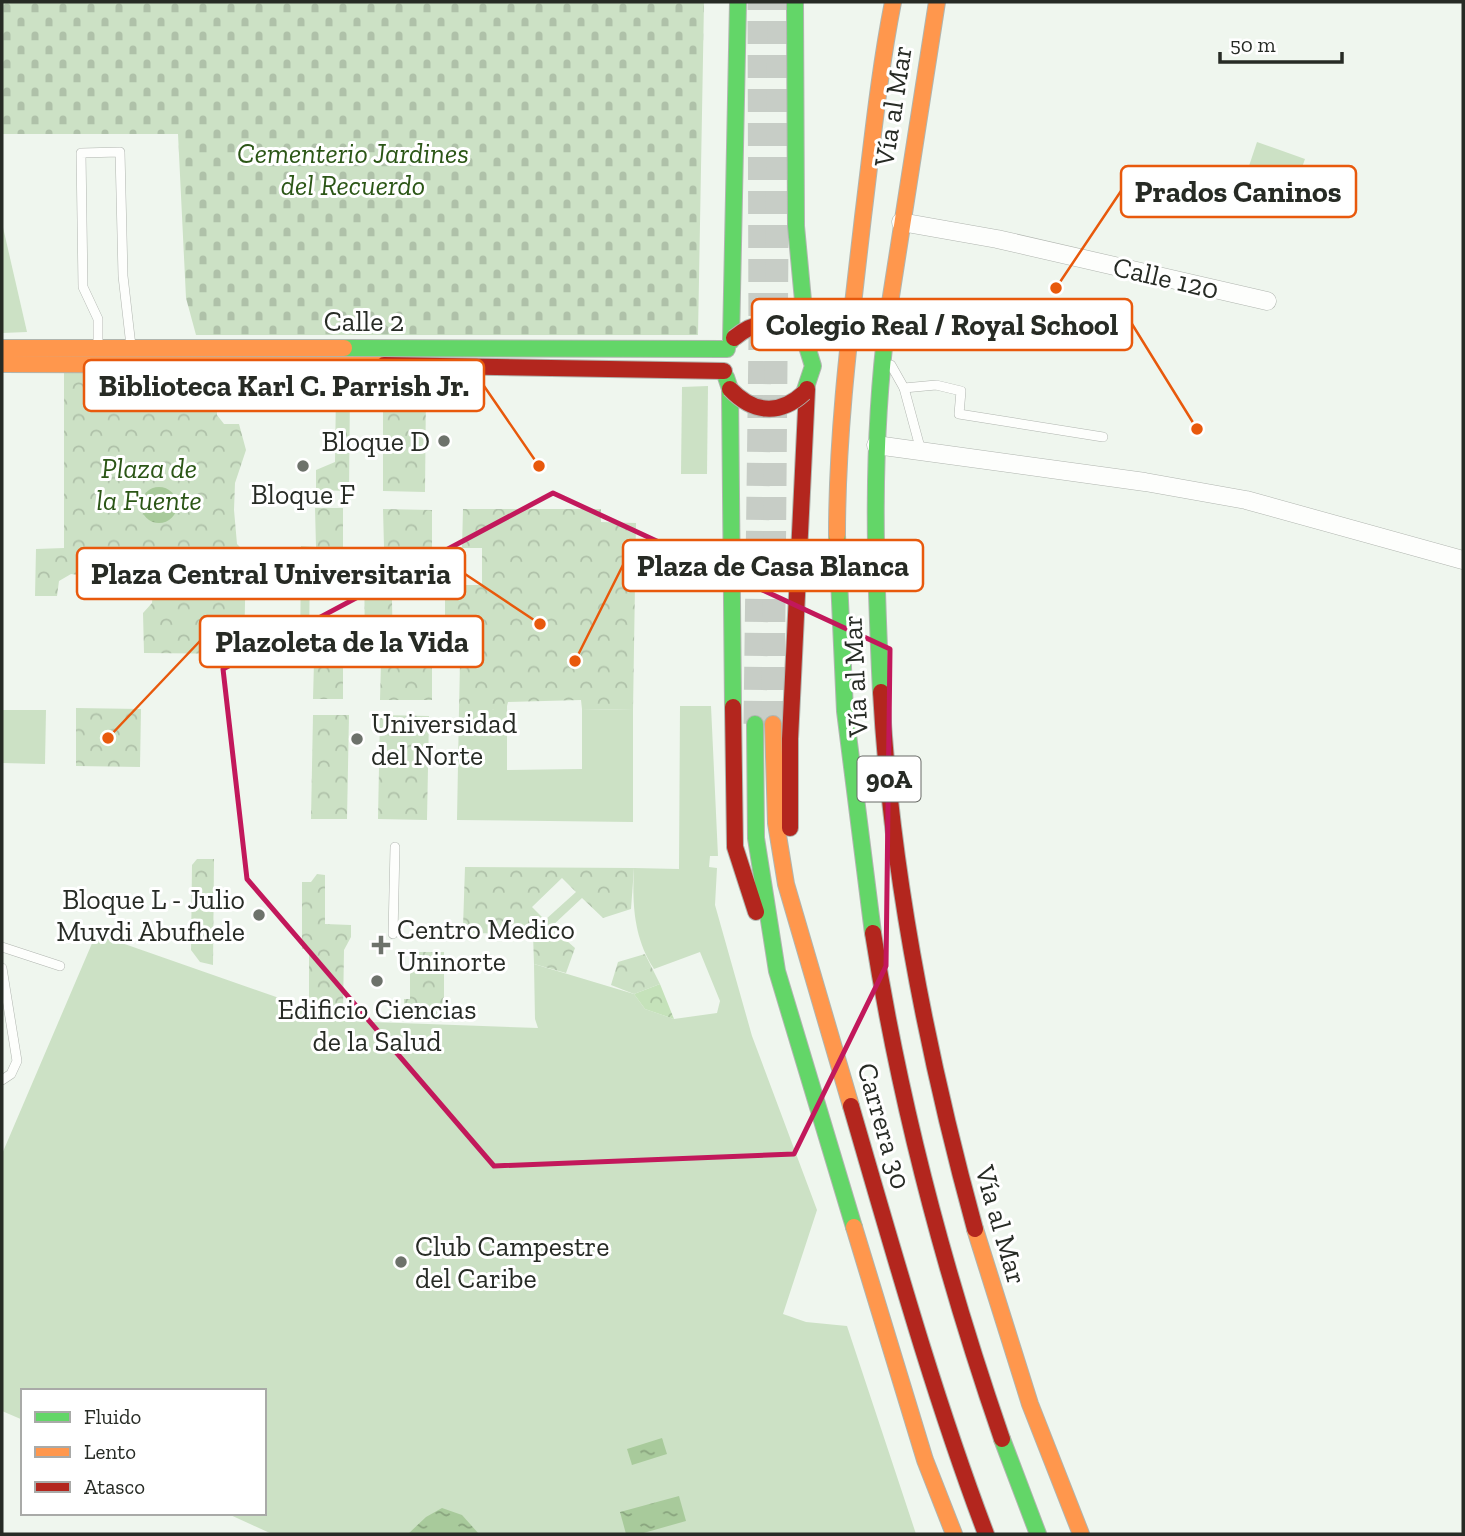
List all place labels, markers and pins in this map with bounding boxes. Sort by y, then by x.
callout: Prados Caninos [1121,166,1356,217]
callout: Colegio Real / Royal School [752,299,1132,350]
callout: Biblioteca Karl C. Parrish Jr. [84,360,484,411]
place label: Bloque D [322,425,430,458]
marker: Bloque D [436,433,452,449]
marker: Bloque F [295,458,311,474]
place label: Bloque F [251,478,355,511]
callout: Plaza de Casa Blanca [623,540,923,591]
callout: Plaza Central Universitaria [77,548,465,599]
callout: Plazoleta de la Vida [200,616,483,667]
place label: Universidad del Norte [371,707,517,772]
marker: Universidad del Norte [349,731,365,747]
place label: Bloque L - Julio Muvdi Abufhele [56,883,245,948]
marker: Bloque L - Julio Muvdi Abufhele [251,907,267,923]
place label: Centro Medico Uninorte [397,913,575,978]
marker: Centro Medico Uninorte [371,935,391,955]
marker: Edificio Ciencias de la Salud [369,973,385,989]
place label: Edificio Ciencias de la Salud [278,993,476,1058]
place label: Club Campestre del Caribe [415,1230,609,1295]
marker: Club Campestre del Caribe [393,1254,409,1270]

